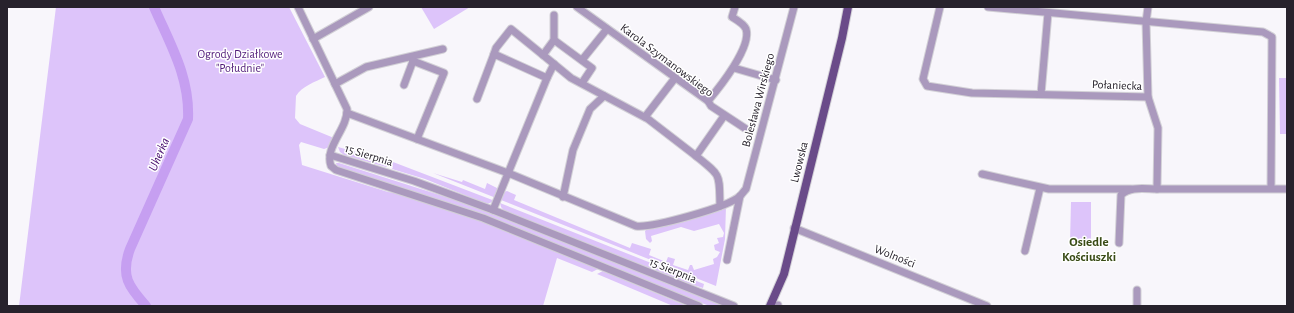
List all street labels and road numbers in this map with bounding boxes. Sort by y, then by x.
street label: Karola Szymanowskiego [618,21,716,100]
street label: Bolesława Wirskiego [740,52,776,148]
street label: Połaniecka [1092,78,1143,92]
street label: Lwowska [788,140,810,184]
street label: 15 Sierpnia [343,142,395,168]
street label: Wolności [873,242,917,270]
street label: 15 Sierpnia [648,255,699,285]

